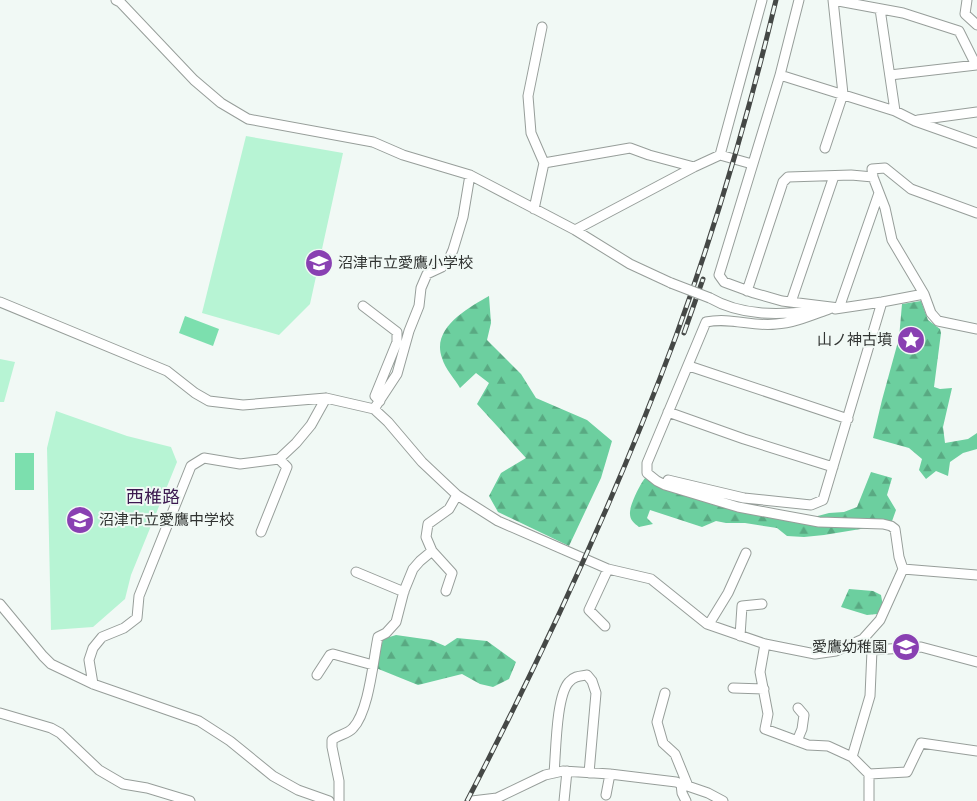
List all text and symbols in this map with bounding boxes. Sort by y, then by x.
school or university icon: 沼津市立愛鷹小学校 [304,248,334,278]
place label: 沼津市立愛鷹小学校 [338,253,473,271]
place icon: 山ノ神古墳 [896,325,926,355]
place label: 山ノ神古墳 [817,330,892,348]
district label: 西椎路 [126,485,180,507]
school or university icon: 沼津市立愛鷹中学校 [65,505,95,535]
place label: 沼津市立愛鷹中学校 [99,510,234,528]
school or university icon: 愛鷹幼稚園 [891,632,921,662]
place label: 愛鷹幼稚園 [812,637,887,655]

